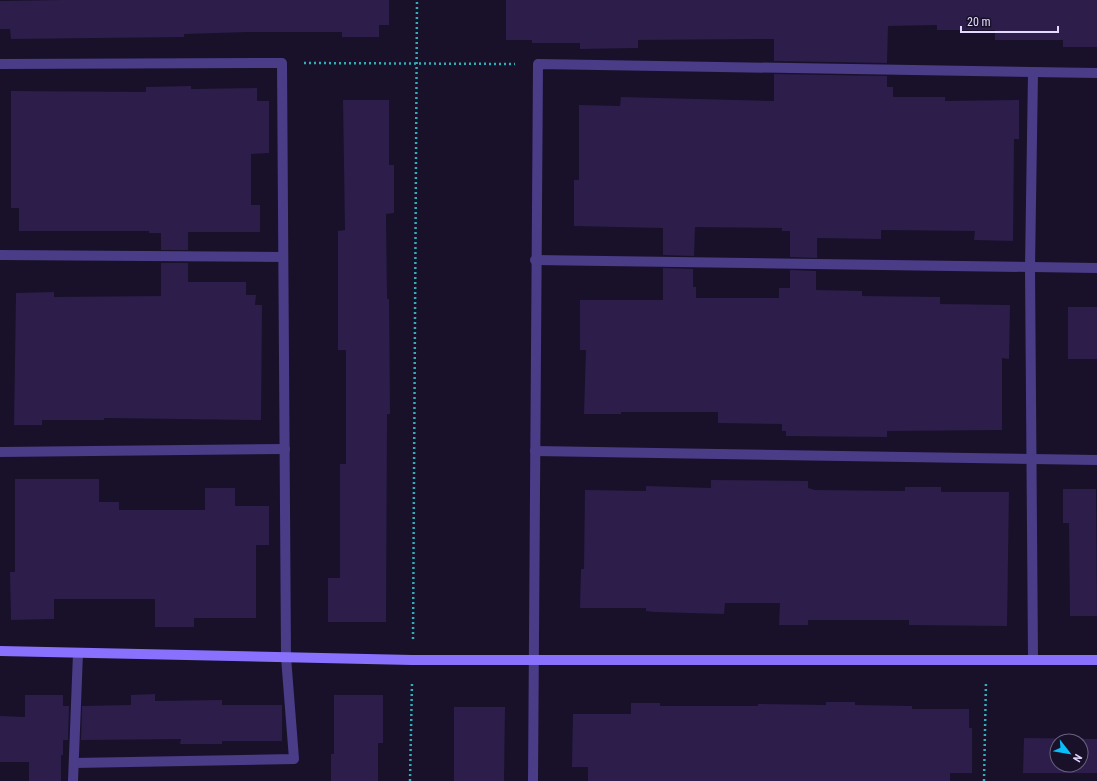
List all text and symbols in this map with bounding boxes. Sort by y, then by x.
scale bar [961,8,1058,34]
text: 20 m [967,15,991,29]
north arrow [1049,733,1089,773]
text: N [1070,752,1084,764]

